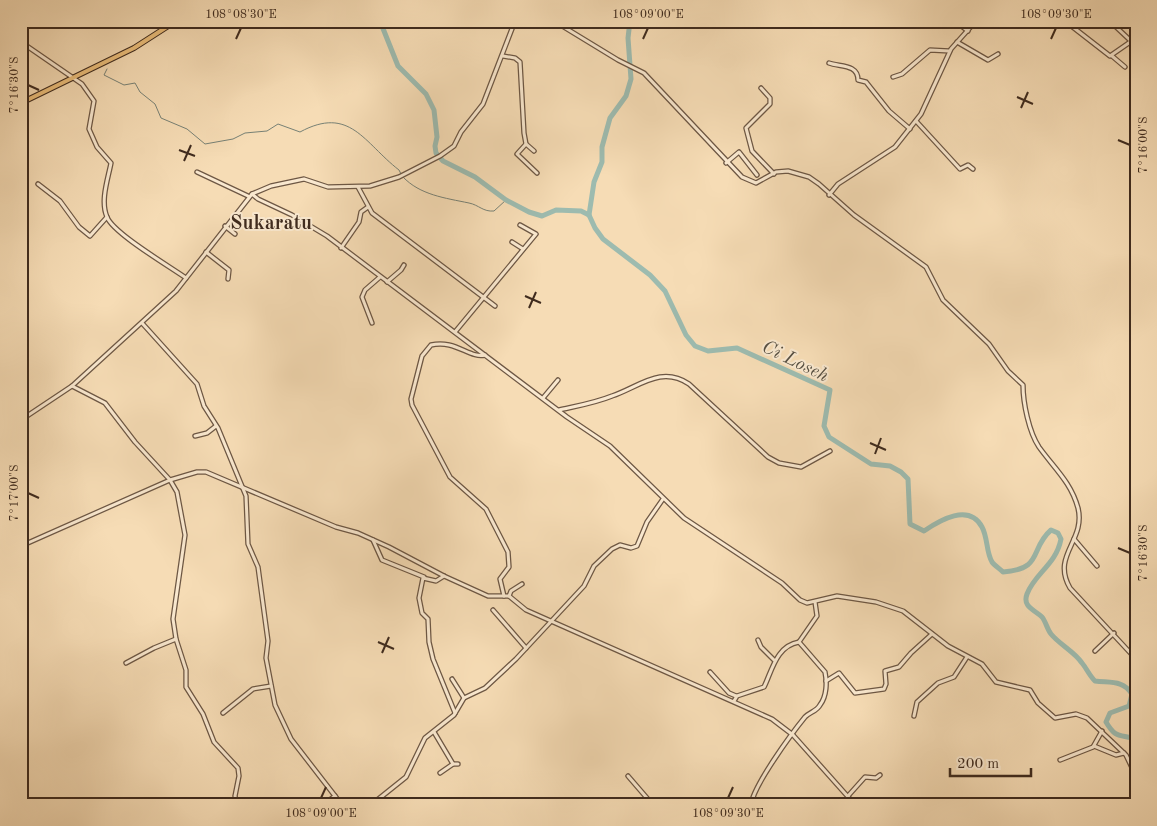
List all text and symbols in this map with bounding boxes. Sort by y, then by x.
text: 108°08'30"E [205,9,277,21]
text: 108°09'00"E [612,9,684,21]
text: 108°09'30"E [1020,9,1092,21]
text: 7°16'30"S [9,57,21,113]
text: 7°16'00"S [1138,117,1150,173]
district label: Sukaratu [230,214,312,234]
water label: Ci Loseh [759,338,831,387]
text: 7°17'00"S [9,465,21,521]
text: 7°16'30"S [1138,525,1150,581]
scale bar [950,746,1031,778]
text: 200 m [957,757,999,772]
text: 108°09'00"E [285,808,357,820]
text: 108°09'30"E [692,808,764,820]

